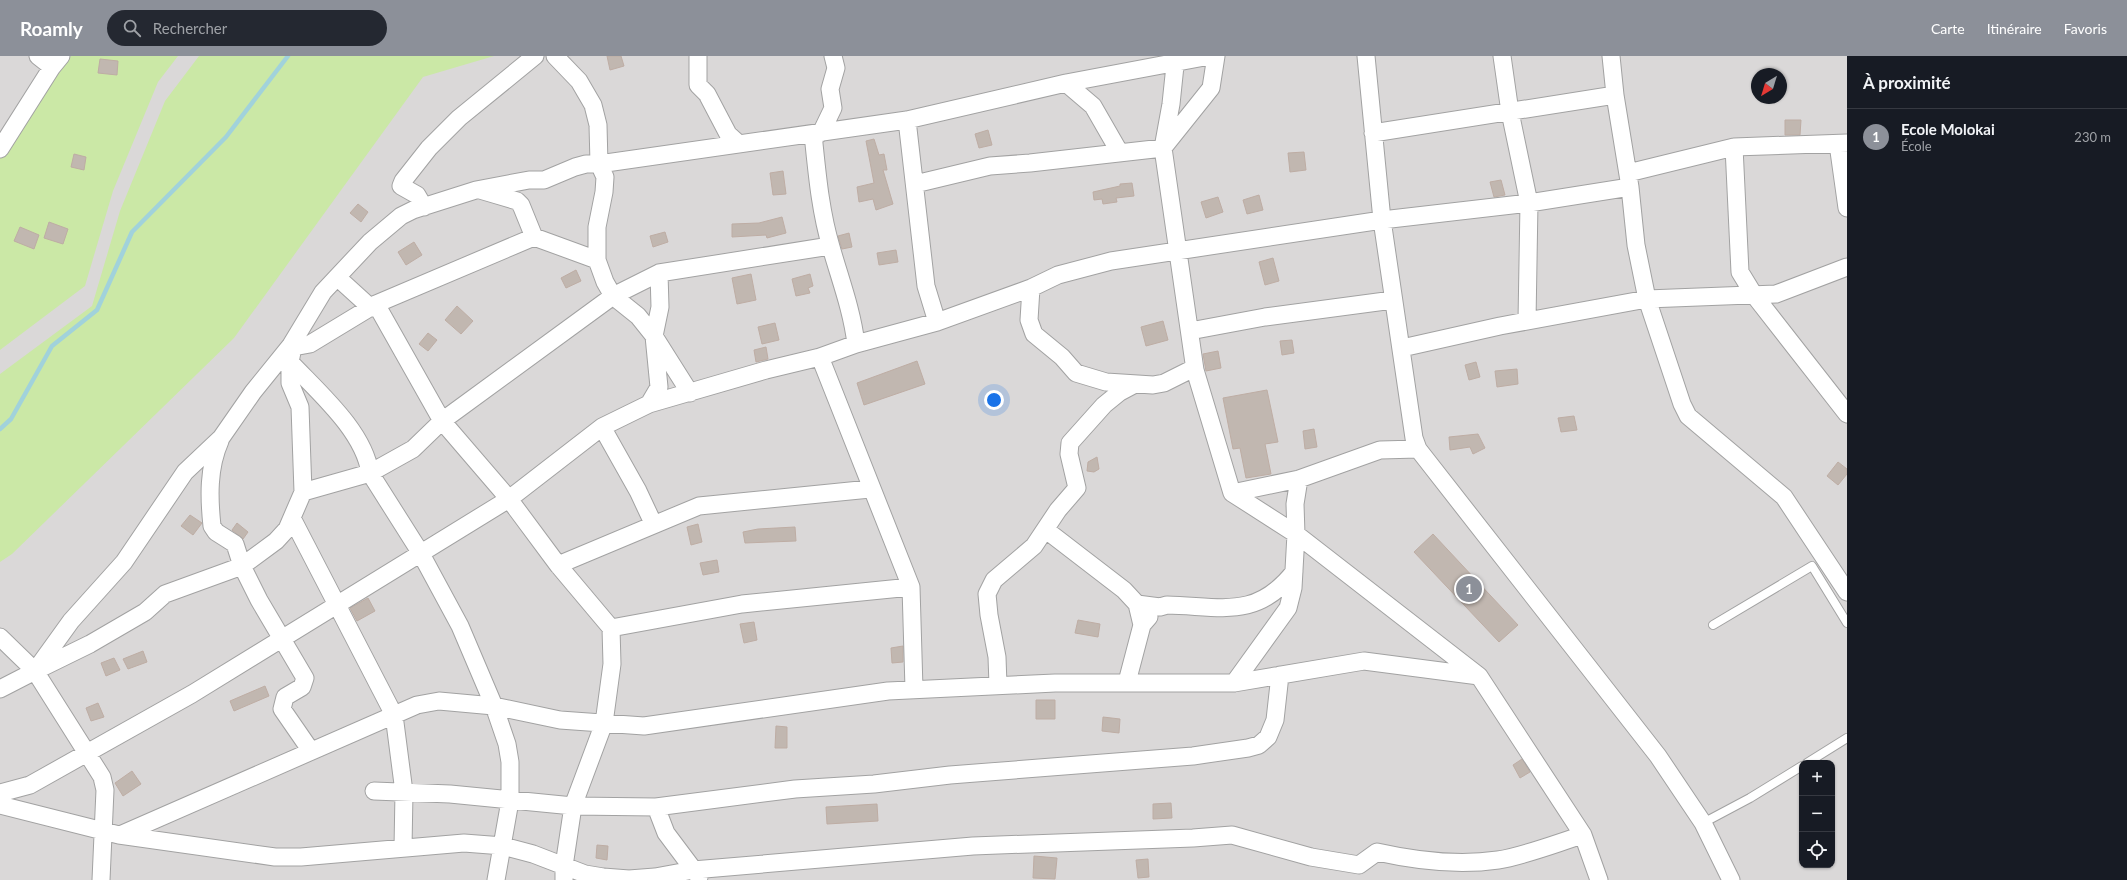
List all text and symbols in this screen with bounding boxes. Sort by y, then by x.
search box [107,10,387,46]
text: Roamly [20,17,83,40]
icon: search [121,17,143,39]
text: Rechercher [153,19,227,37]
text: Carte [1931,20,1965,37]
text: Itinéraire [1987,20,2042,37]
text: Favoris [2064,20,2107,37]
north arrow [1751,68,1787,104]
text: À proximité [1863,72,1951,93]
text: Ecole Molokai [1901,120,1995,138]
text: 1 [1872,129,1880,145]
text: 230 m [2074,129,2111,145]
text: École [1901,138,1932,154]
your location [984,390,1004,410]
pin: 1 [1456,574,1482,604]
map controls [1799,760,1835,868]
button: + [1799,760,1835,796]
button: − [1799,796,1835,832]
button: locate [1799,832,1835,868]

